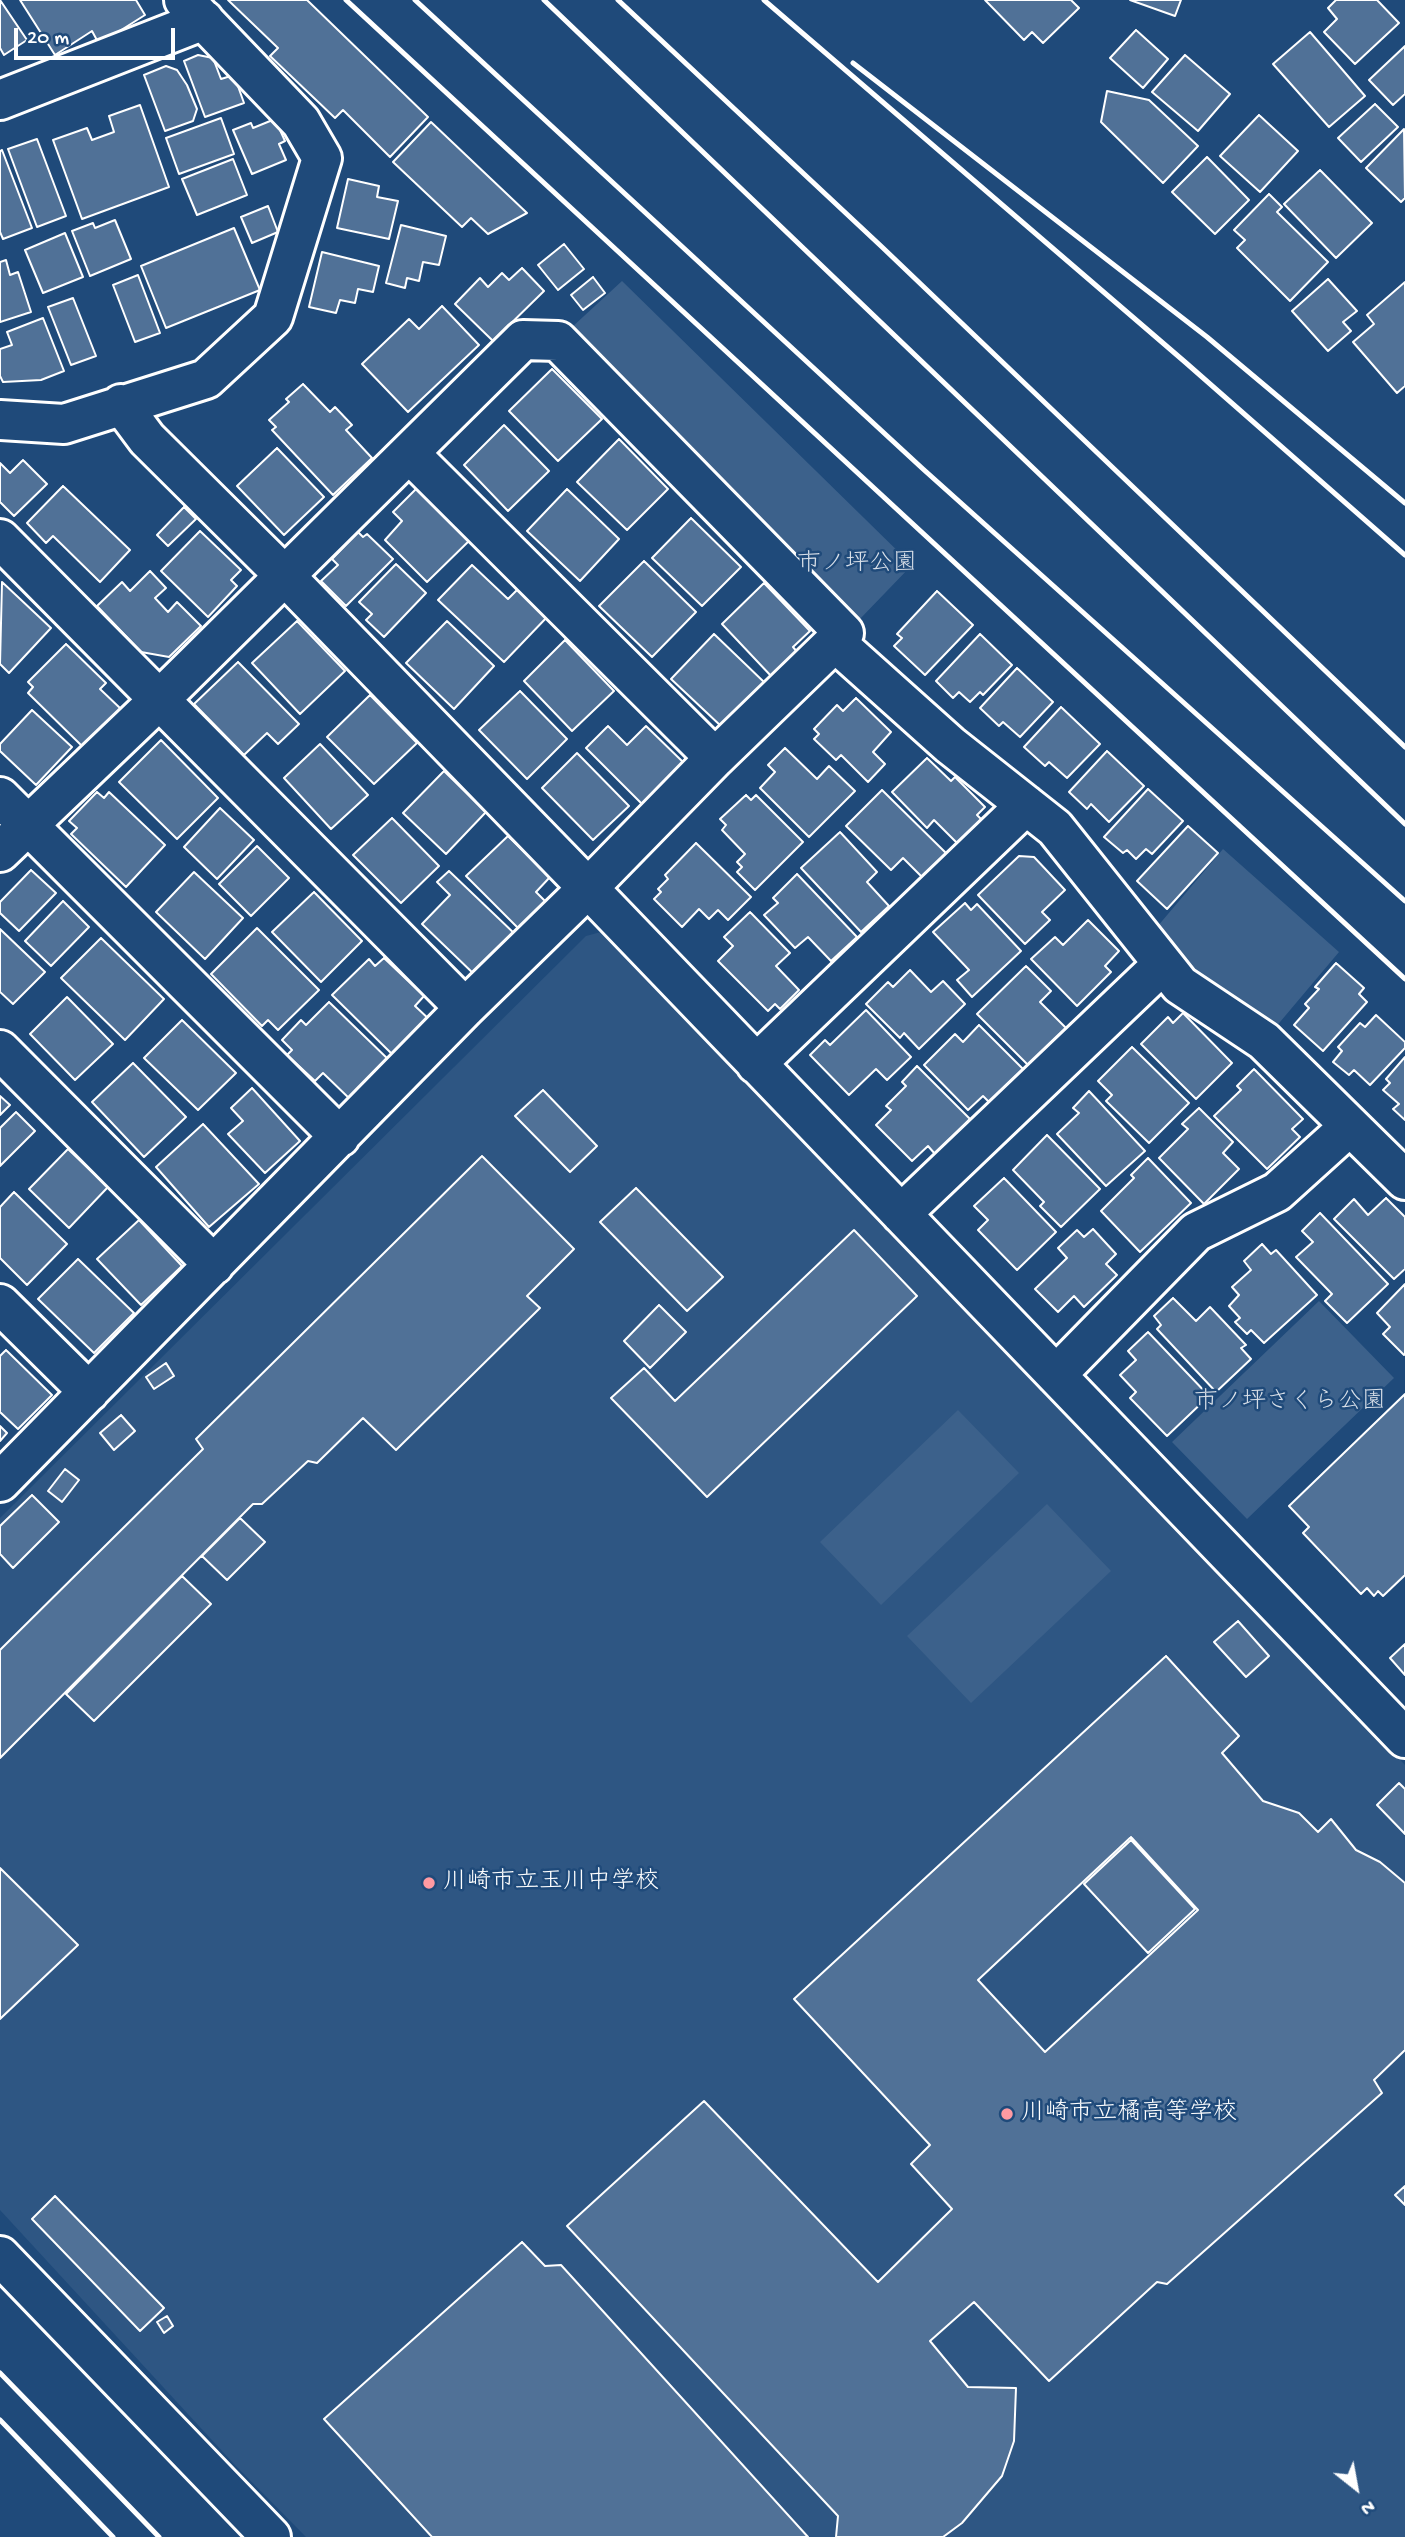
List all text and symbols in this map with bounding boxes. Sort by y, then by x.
scale bar [18,14,178,58]
text: 20 m [27,27,69,52]
park label: 市ノ坪公園 [797,551,917,579]
park label: 市ノ坪さくら公園 [1194,1389,1386,1417]
place label: 川崎市立玉川中学校 [443,1869,659,1897]
marker: 川崎市立玉川中学校 [421,1875,437,1891]
place label: 川崎市立橘高等学校 [1021,2100,1237,2128]
marker: 川崎市立橘高等学校 [999,2106,1015,2122]
north arrow [1321,2453,1391,2523]
text: N [1356,2493,1378,2519]

